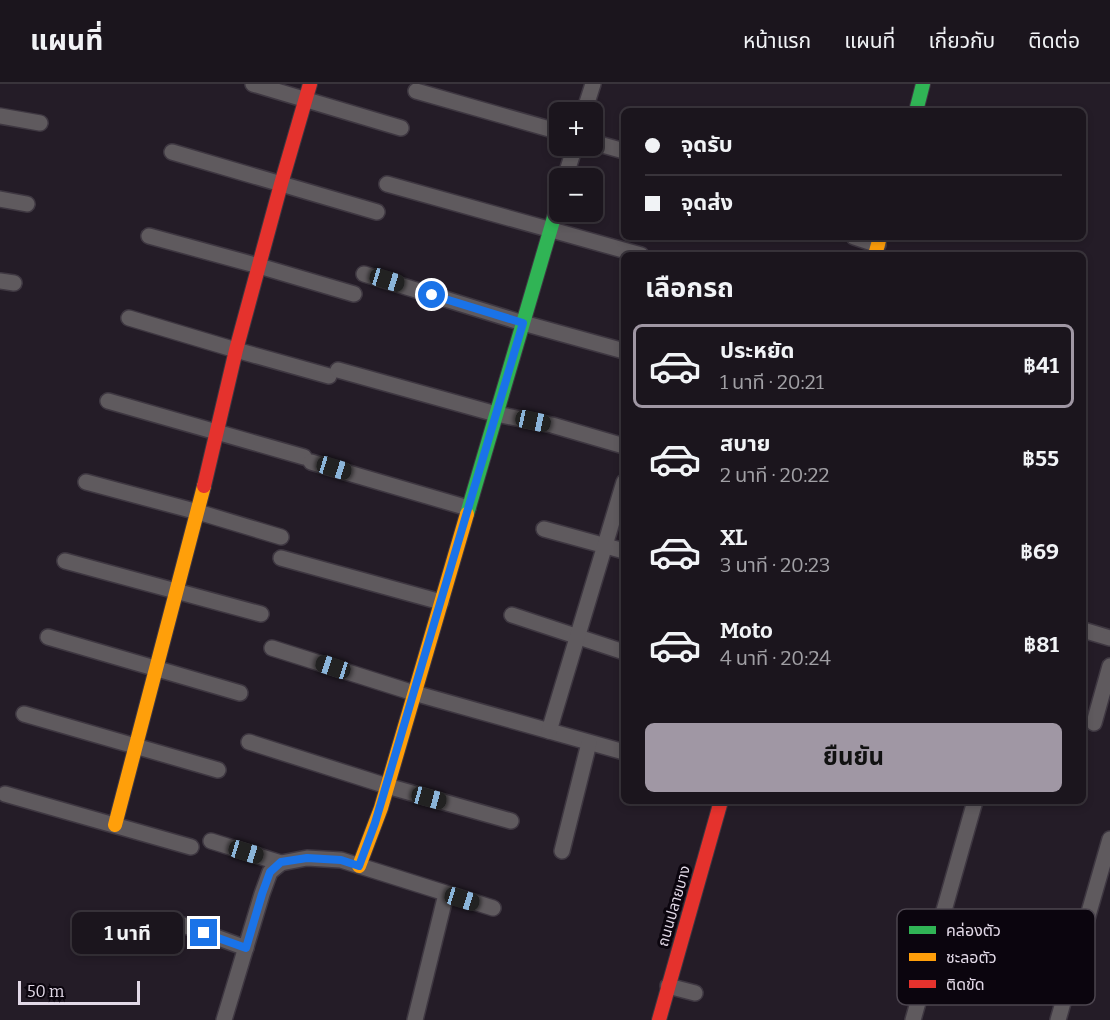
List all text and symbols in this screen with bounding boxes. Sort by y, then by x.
text: แผนที่ [30,24,103,57]
text: หน้าแรก [743,28,811,54]
text: แผนที่ [844,28,895,54]
text: เกี่ยวกับ [928,28,995,54]
text: ติดต่อ [1028,28,1080,54]
map controls [549,102,603,222]
button: + [549,102,603,156]
text: จุดรับ [681,131,733,158]
button: − [549,168,603,222]
text: จุดส่ง [681,189,733,216]
car [367,266,407,294]
text: เลือกรถ [645,272,734,304]
route start [418,281,445,308]
text: ประหยัด [720,337,795,364]
icon: car [648,339,702,393]
text: ฿41 [1023,352,1059,379]
text: 1 นาที · 20:21 [720,370,824,394]
car [514,408,552,434]
text: สบาย [720,430,770,457]
icon: car [648,432,702,486]
text: ฿55 [1022,445,1059,472]
car [314,454,354,482]
text: 2 นาที · 20:22 [720,463,829,487]
text: XL [720,524,747,551]
icon: car [648,525,702,579]
text: ฿69 [1020,538,1059,565]
text: 3 นาที · 20:23 [720,553,830,577]
text: Moto [720,617,773,644]
icon: car [648,618,702,672]
text: ฿81 [1023,631,1059,658]
text: 4 นาที · 20:24 [720,646,831,670]
car [313,653,353,681]
button: ยืนยัน [645,723,1062,792]
car [409,785,449,811]
car [226,838,266,866]
street label: ถนนปลายบาง [654,863,694,949]
car [442,885,482,913]
legend [897,909,1095,1005]
callout: 1 นาที [72,912,183,954]
route end [190,919,217,946]
text: 1 นาที [104,921,151,945]
text: คล่องตัว [946,921,1001,940]
text: ชะลอตัว [946,948,997,967]
text: ติดขัด [946,975,985,994]
scale bar [18,978,140,1006]
text: 50 m [27,982,64,1001]

